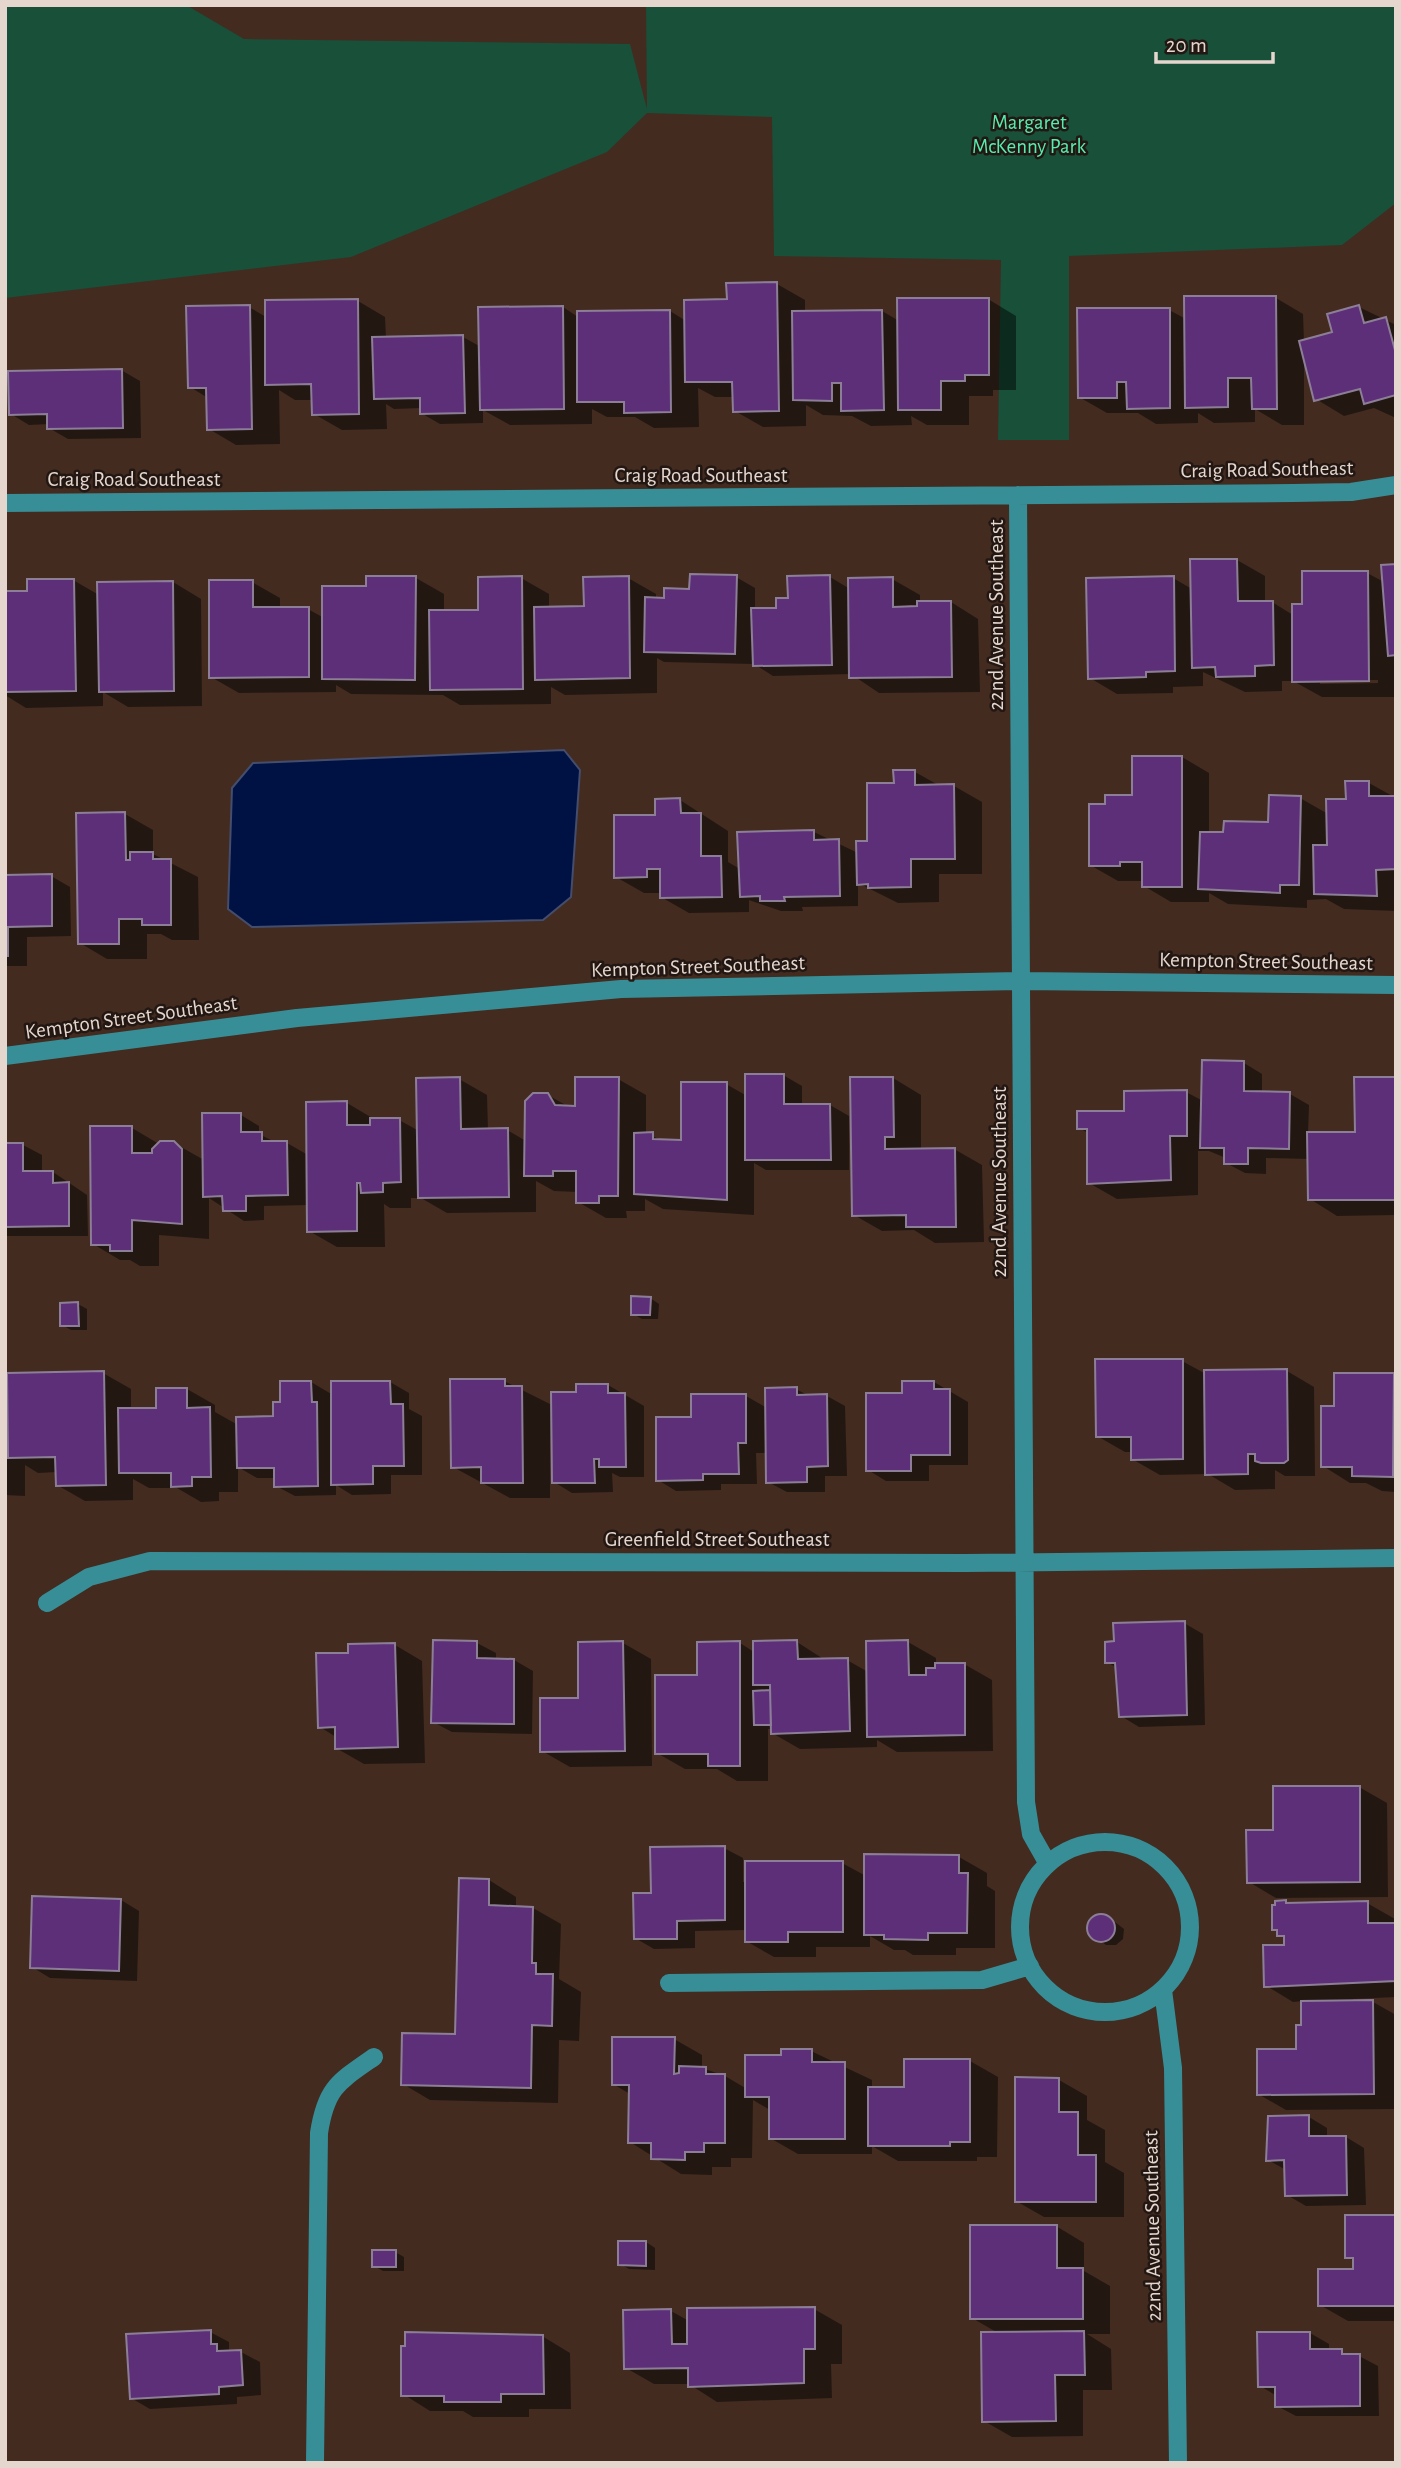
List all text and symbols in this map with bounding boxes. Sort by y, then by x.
scale bar [1156,21,1273,65]
text: 20 m [1166,35,1207,56]
park label: Margaret McKenny Park [972,112,1086,157]
street label: Craig Road Southeast [1180,457,1354,482]
street label: Craig Road Southeast [615,465,788,486]
street label: Craig Road Southeast [48,469,221,490]
street label: 22nd Avenue Southeast [986,519,1007,710]
street label: Kempton Street Southeast [1159,949,1373,974]
street label: Kempton Street Southeast [591,952,806,981]
street label: Kempton Street Southeast [24,992,239,1043]
street label: 22nd Avenue Southeast [989,1086,1010,1277]
street label: Greenfield Street Southeast [605,1529,830,1550]
street label: 22nd Avenue Southeast [1140,2130,1165,2322]

